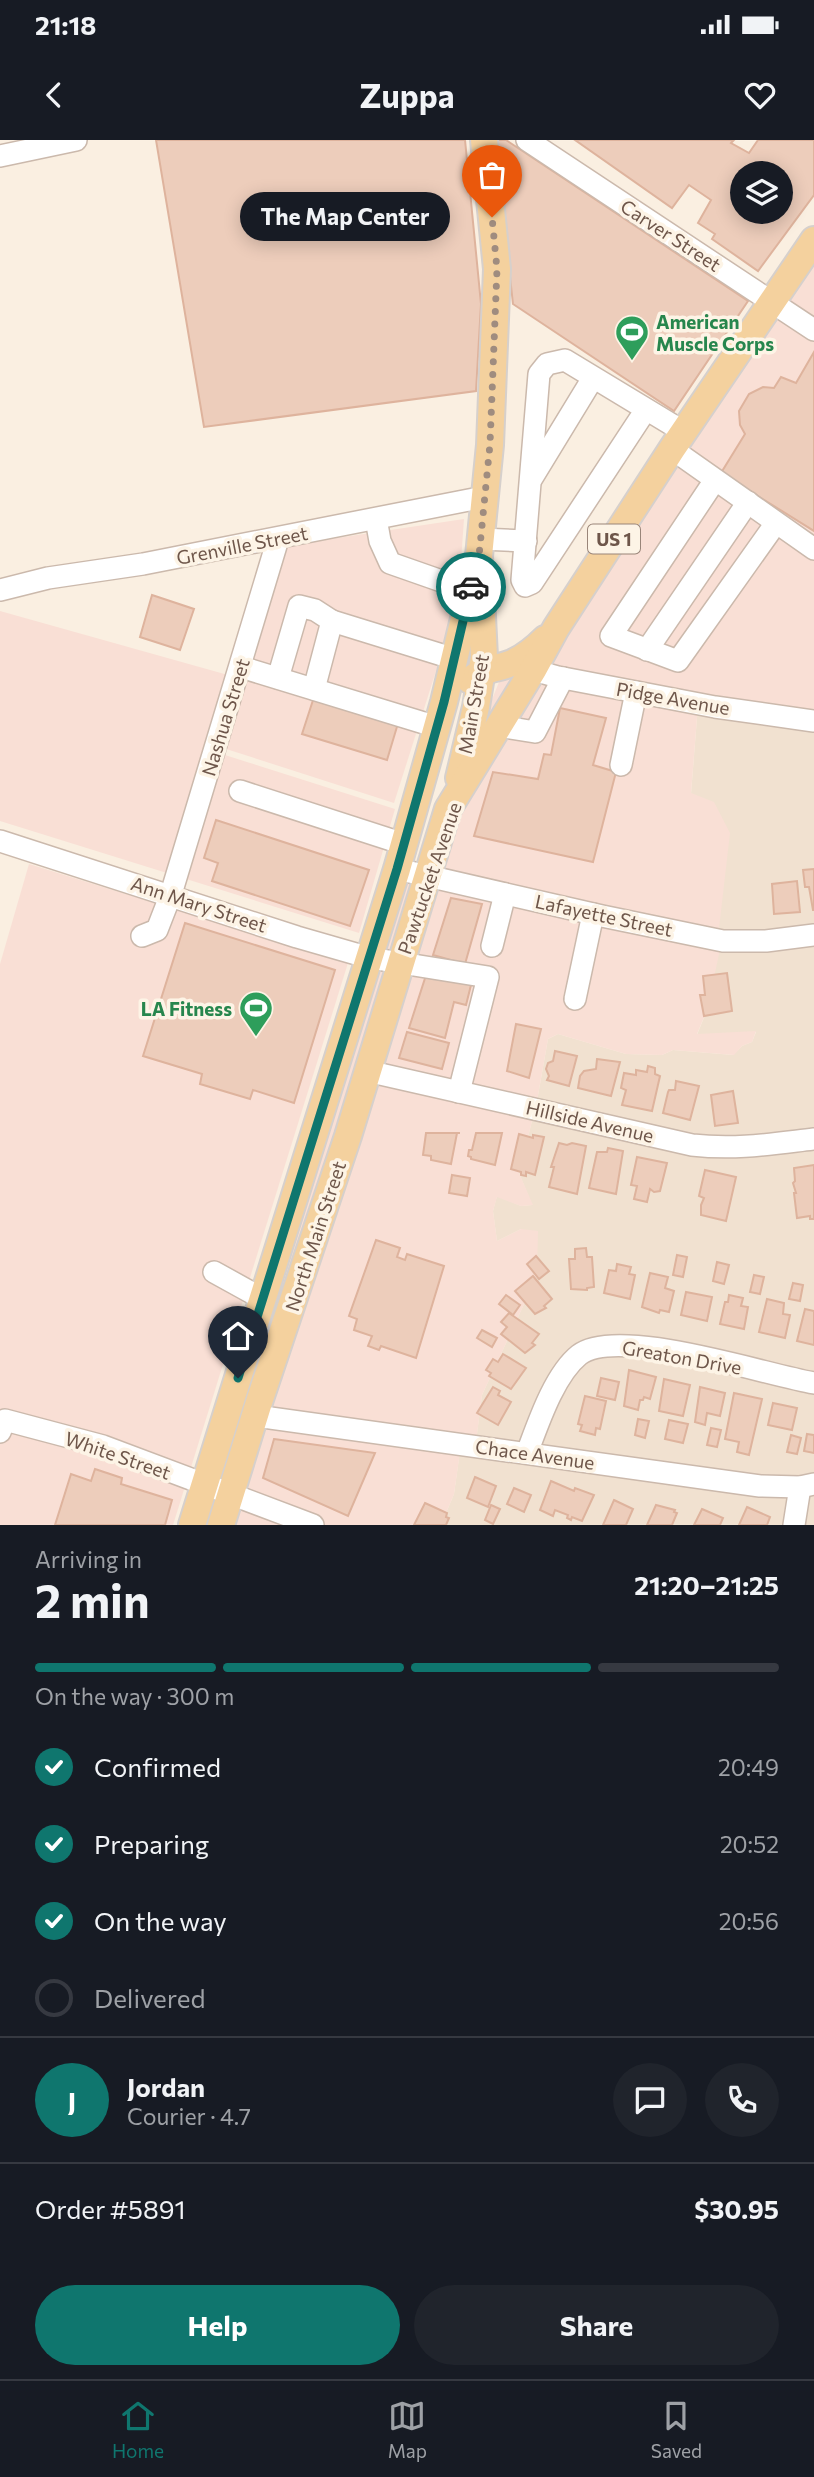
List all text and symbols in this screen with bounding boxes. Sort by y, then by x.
text: 21:18 [35,9,96,40]
text: Zuppa [360,75,455,115]
icon: back [35,76,73,114]
icon: heart [741,76,779,114]
pin [462,145,522,217]
icon: bag [473,156,511,194]
map controls [730,161,793,224]
button: layers [730,161,793,224]
callout: The Map Center [240,192,450,242]
street label: Carver Street [617,194,726,276]
text: The Map Center [260,202,430,230]
place label: American Muscle Corps [656,310,774,355]
sports icon: American Muscle Corps [613,313,651,362]
street label: Grenville Street [174,521,310,569]
road number: US 1 [588,524,640,554]
courier [436,552,506,622]
icon: car [452,568,490,606]
street label: Main Street [453,652,493,756]
street label: Nashua Street [196,655,254,779]
street label: Pidge Avenue [614,677,732,719]
street label: Pawtucket Avenue [392,799,466,957]
street label: Ann Mary Street [128,871,270,937]
street label: Lafayette Street [533,889,675,941]
sports icon: LA Fitness [237,989,275,1038]
place label: LA Fitness [141,997,232,1020]
street label: Hillside Avenue [524,1095,656,1147]
street label: North Main Street [280,1158,350,1314]
pin [208,1306,268,1378]
icon: home [219,1317,257,1355]
street label: Greaton Drive [621,1335,743,1379]
street label: White Street [62,1426,174,1484]
street label: Chace Avenue [474,1434,596,1474]
text: Arriving in [35,1545,142,1573]
text: 21:20–21:25 [634,1569,779,1600]
text: 2 min [35,1571,150,1627]
text: On the way · 300 m [35,1682,234,1710]
icon: check [35,1748,73,1786]
text: Confirmed [94,1751,221,1782]
text: 20:49 [718,1753,779,1781]
icon: check [35,1825,73,1863]
text: Preparing [94,1828,209,1859]
text: 20:52 [720,1830,779,1858]
icon: check [35,1902,73,1940]
text: On the way [94,1905,227,1936]
text: 20:56 [719,1907,779,1935]
text: Delivered [94,1982,205,2013]
button: chat [613,2063,687,2137]
button: phone [705,2063,779,2137]
text: Jordan [127,2071,205,2102]
text: J [68,2085,76,2116]
text: Courier · 4.7 [127,2102,251,2130]
text: Order #5891 [35,2193,186,2224]
text: $30.95 [694,2193,779,2224]
button: Help [35,2285,400,2365]
button: Share [414,2285,779,2365]
tab: Home [112,2397,164,2462]
tab: Map [388,2397,427,2462]
tab: Saved [651,2397,702,2462]

